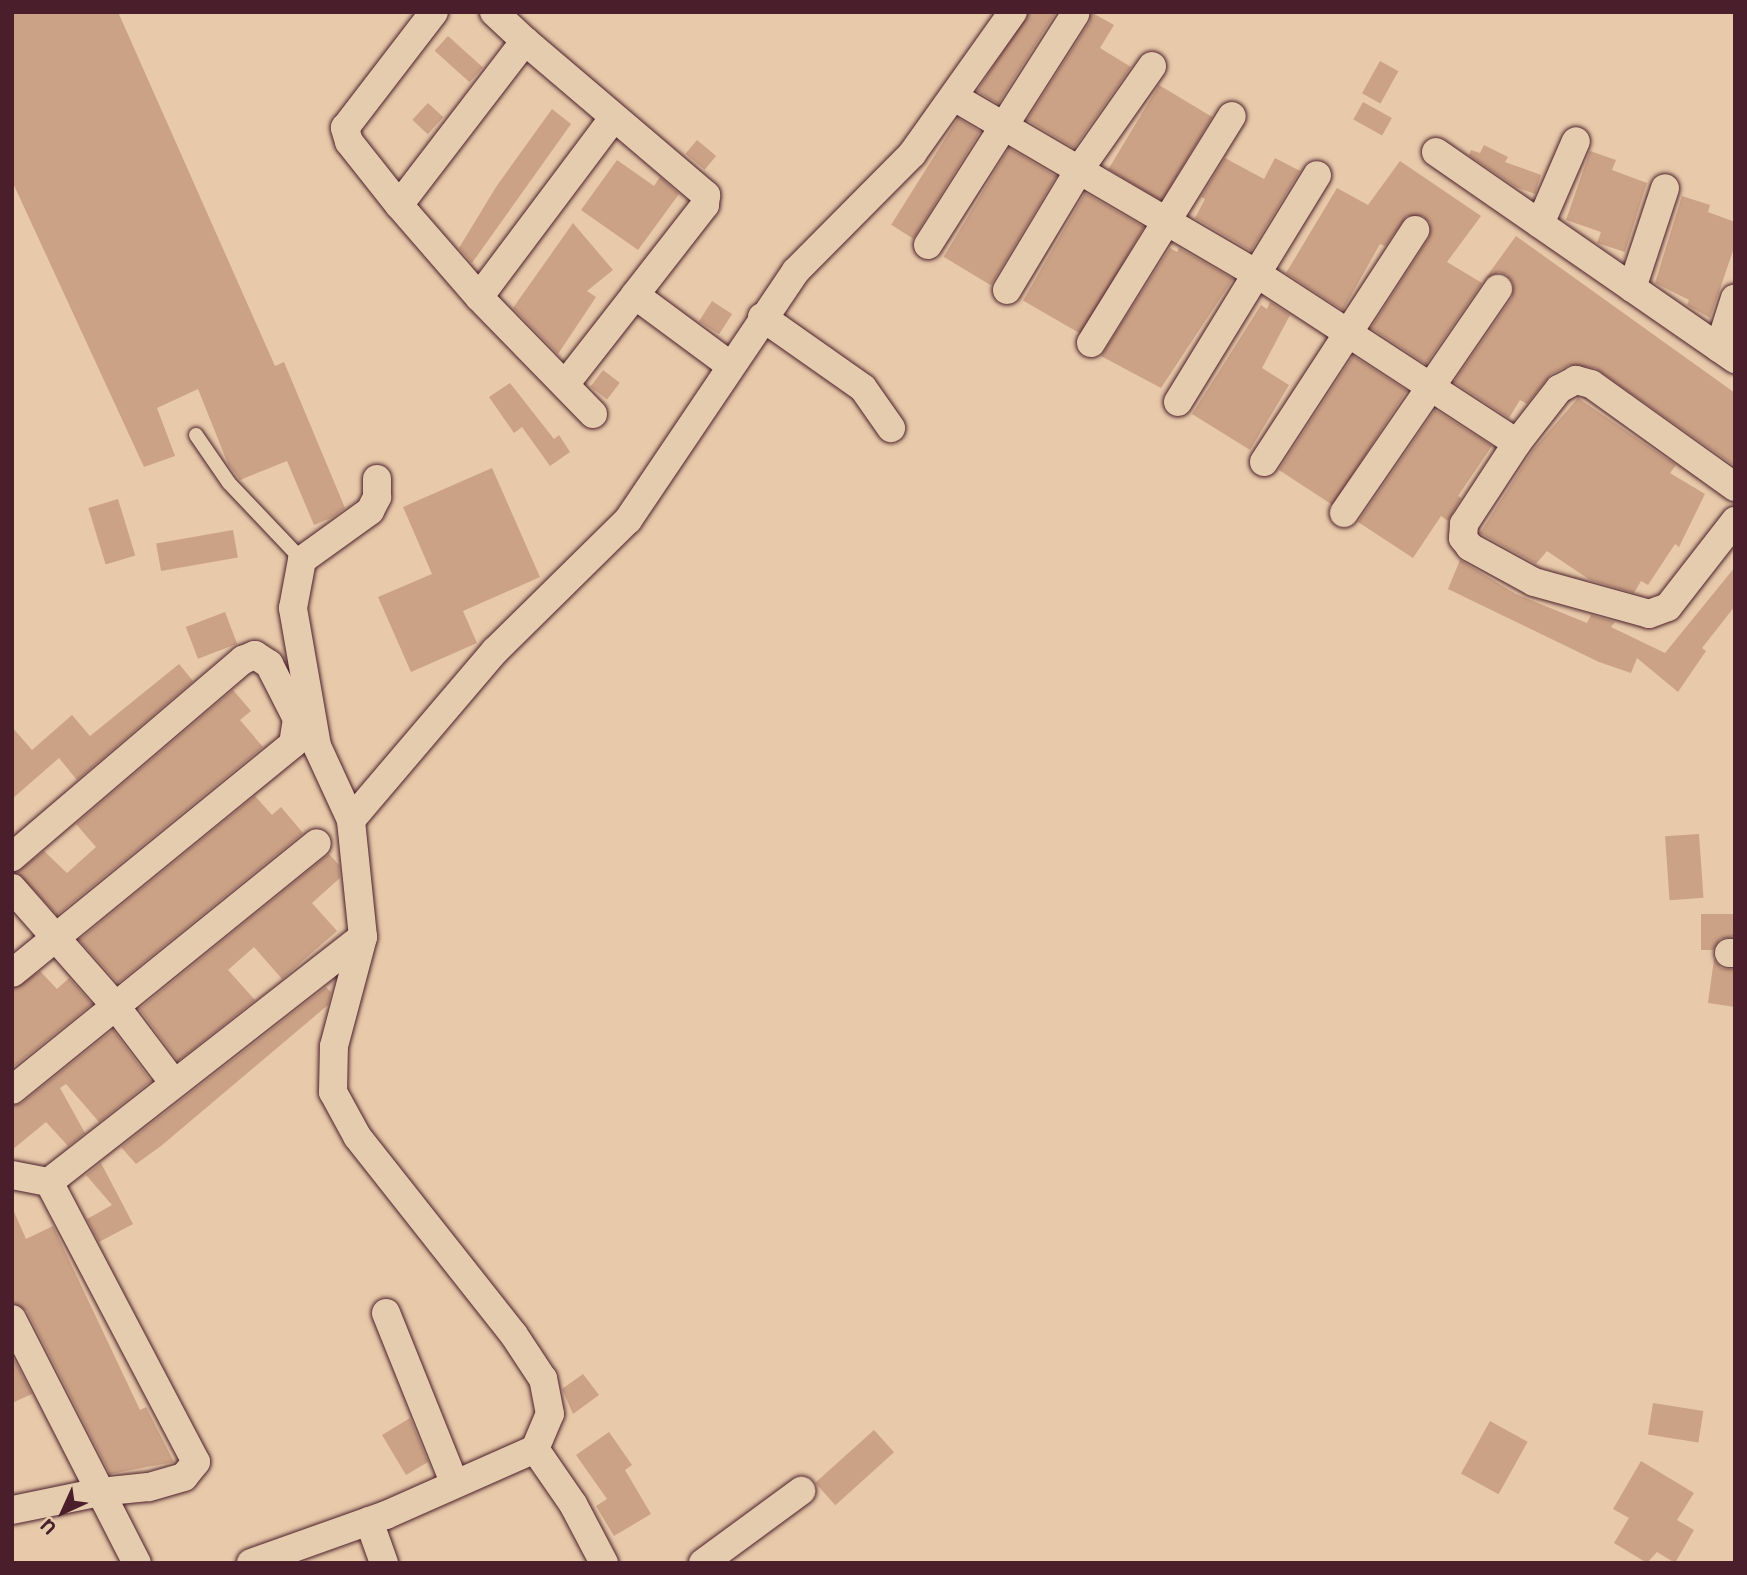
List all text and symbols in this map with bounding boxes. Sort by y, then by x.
north arrow [28,1477,98,1547]
text: U [34,1514,61,1541]

